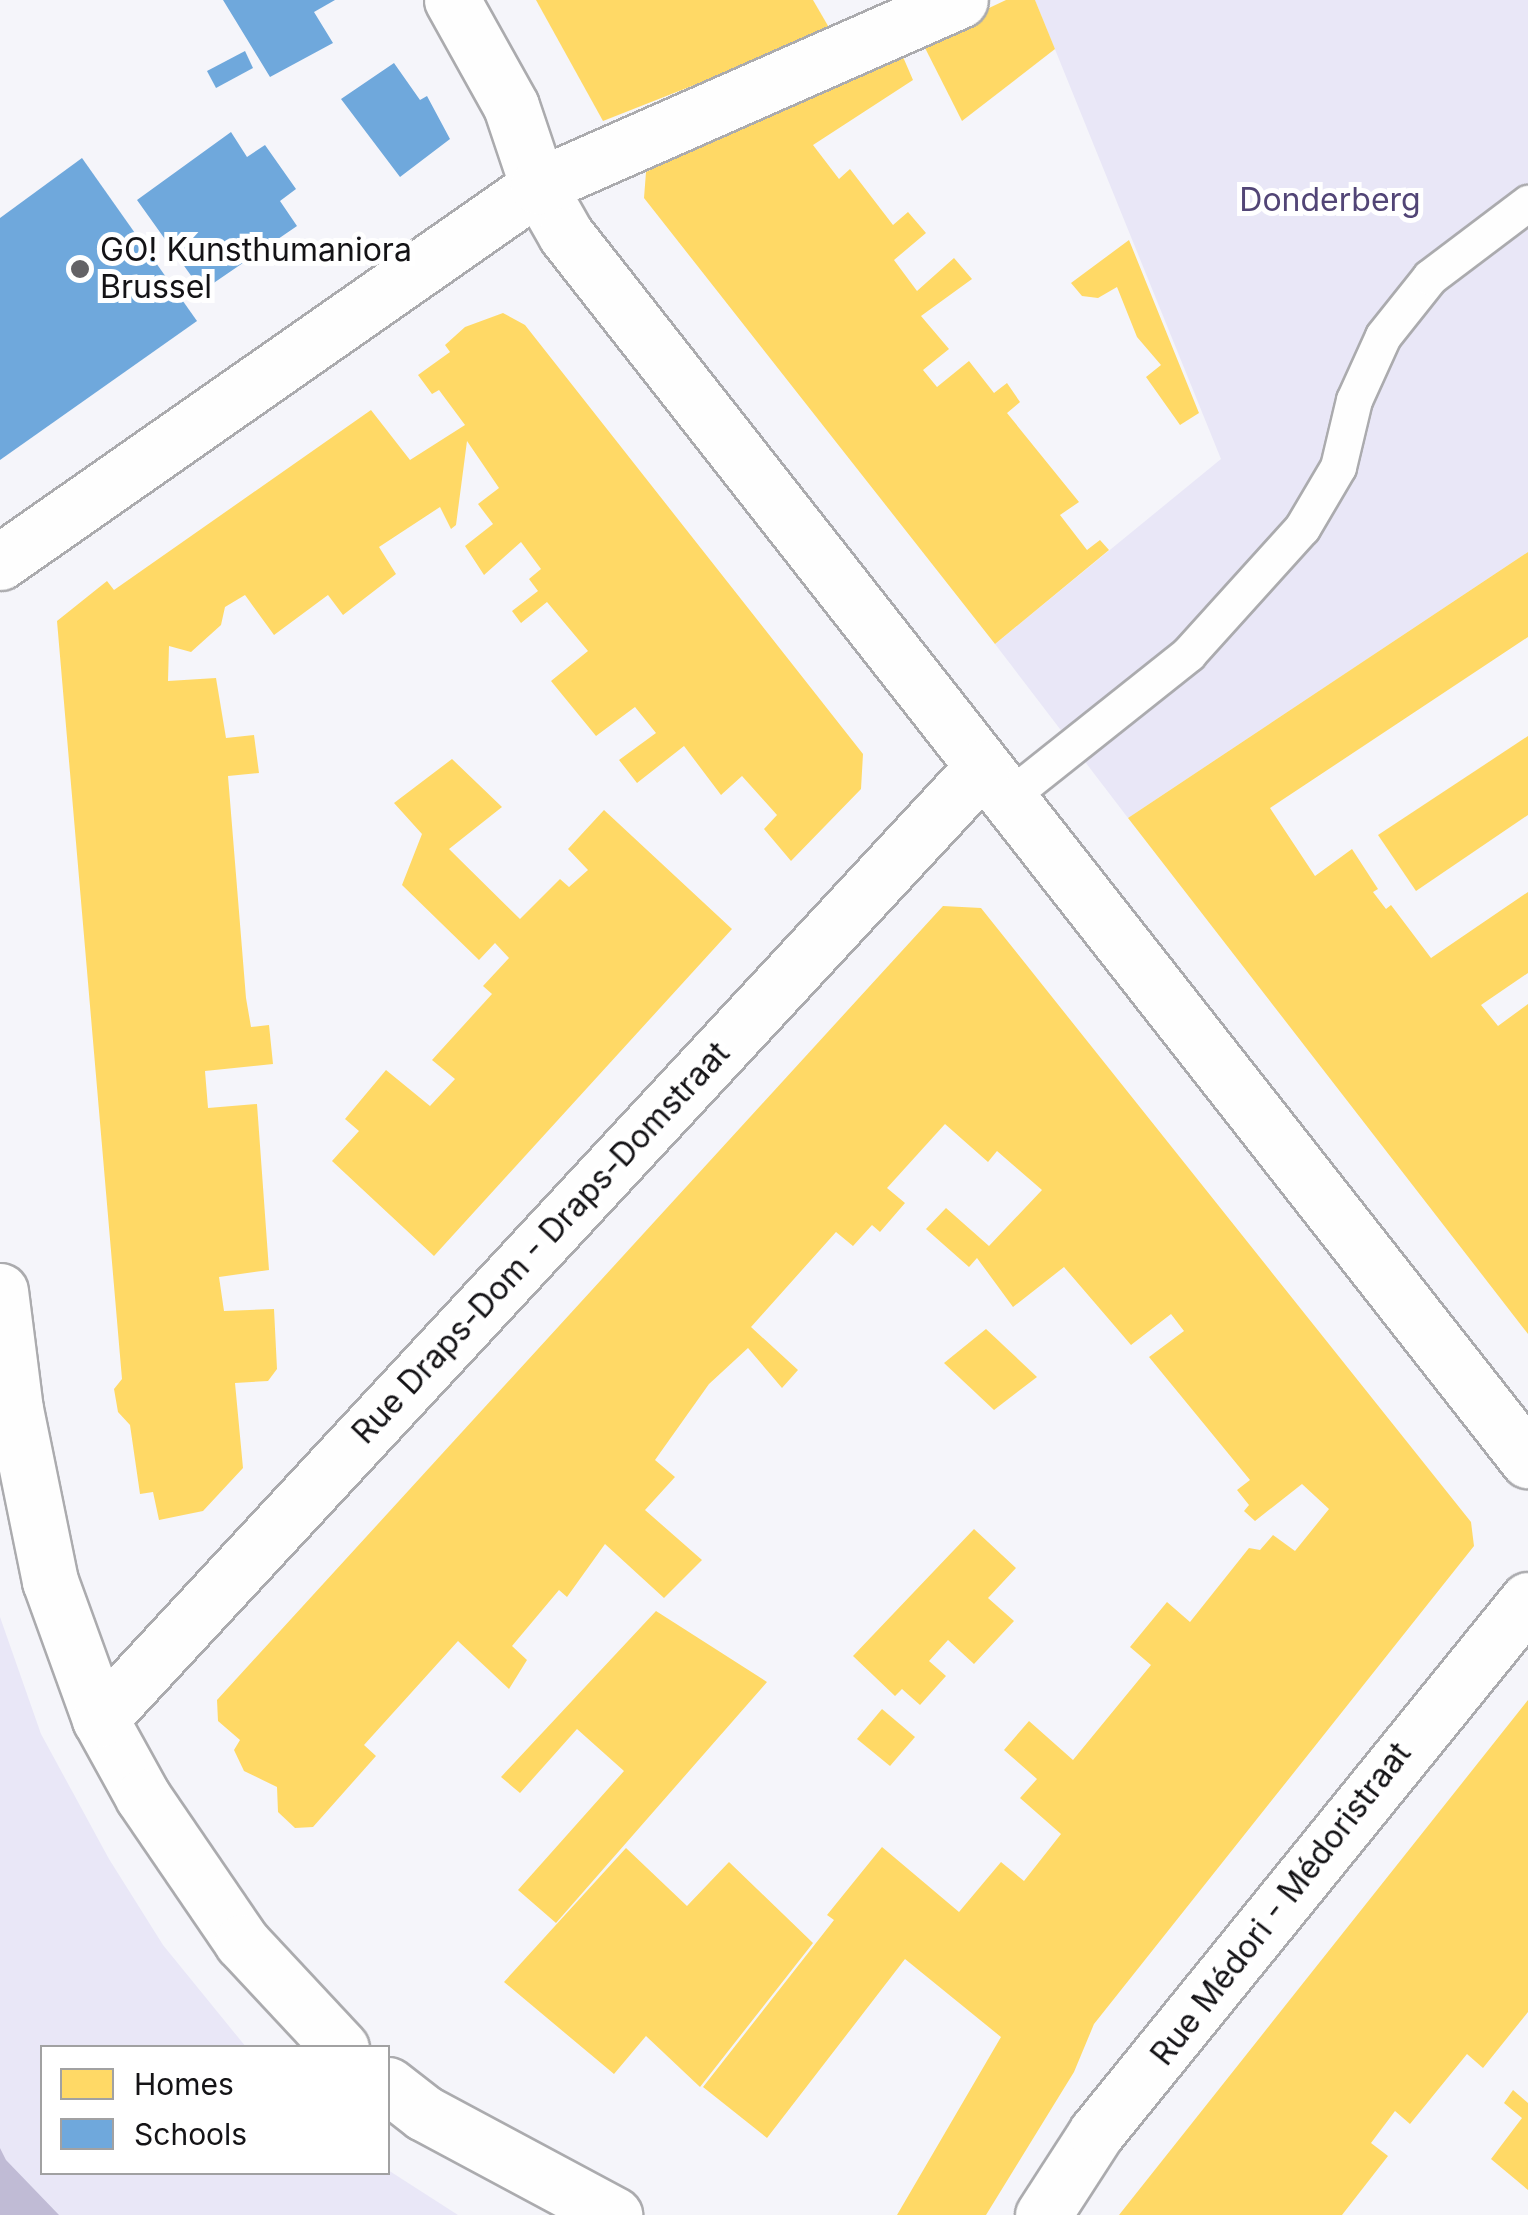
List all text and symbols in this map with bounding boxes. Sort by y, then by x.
park label: Donderberg [1239,181,1421,219]
place label: GO! Kunsthumaniora Brussel [100,232,412,307]
marker: GO! Kunsthumaniora Brussel [69,258,91,280]
street label: Rue Draps-Dom - Draps-Domstraat [345,1034,737,1452]
street label: Rue Médori - Médoristraat [1143,1735,1419,2073]
legend [40,2045,390,2175]
text: Homes [134,2066,234,2102]
text: Schools [134,2116,247,2152]

